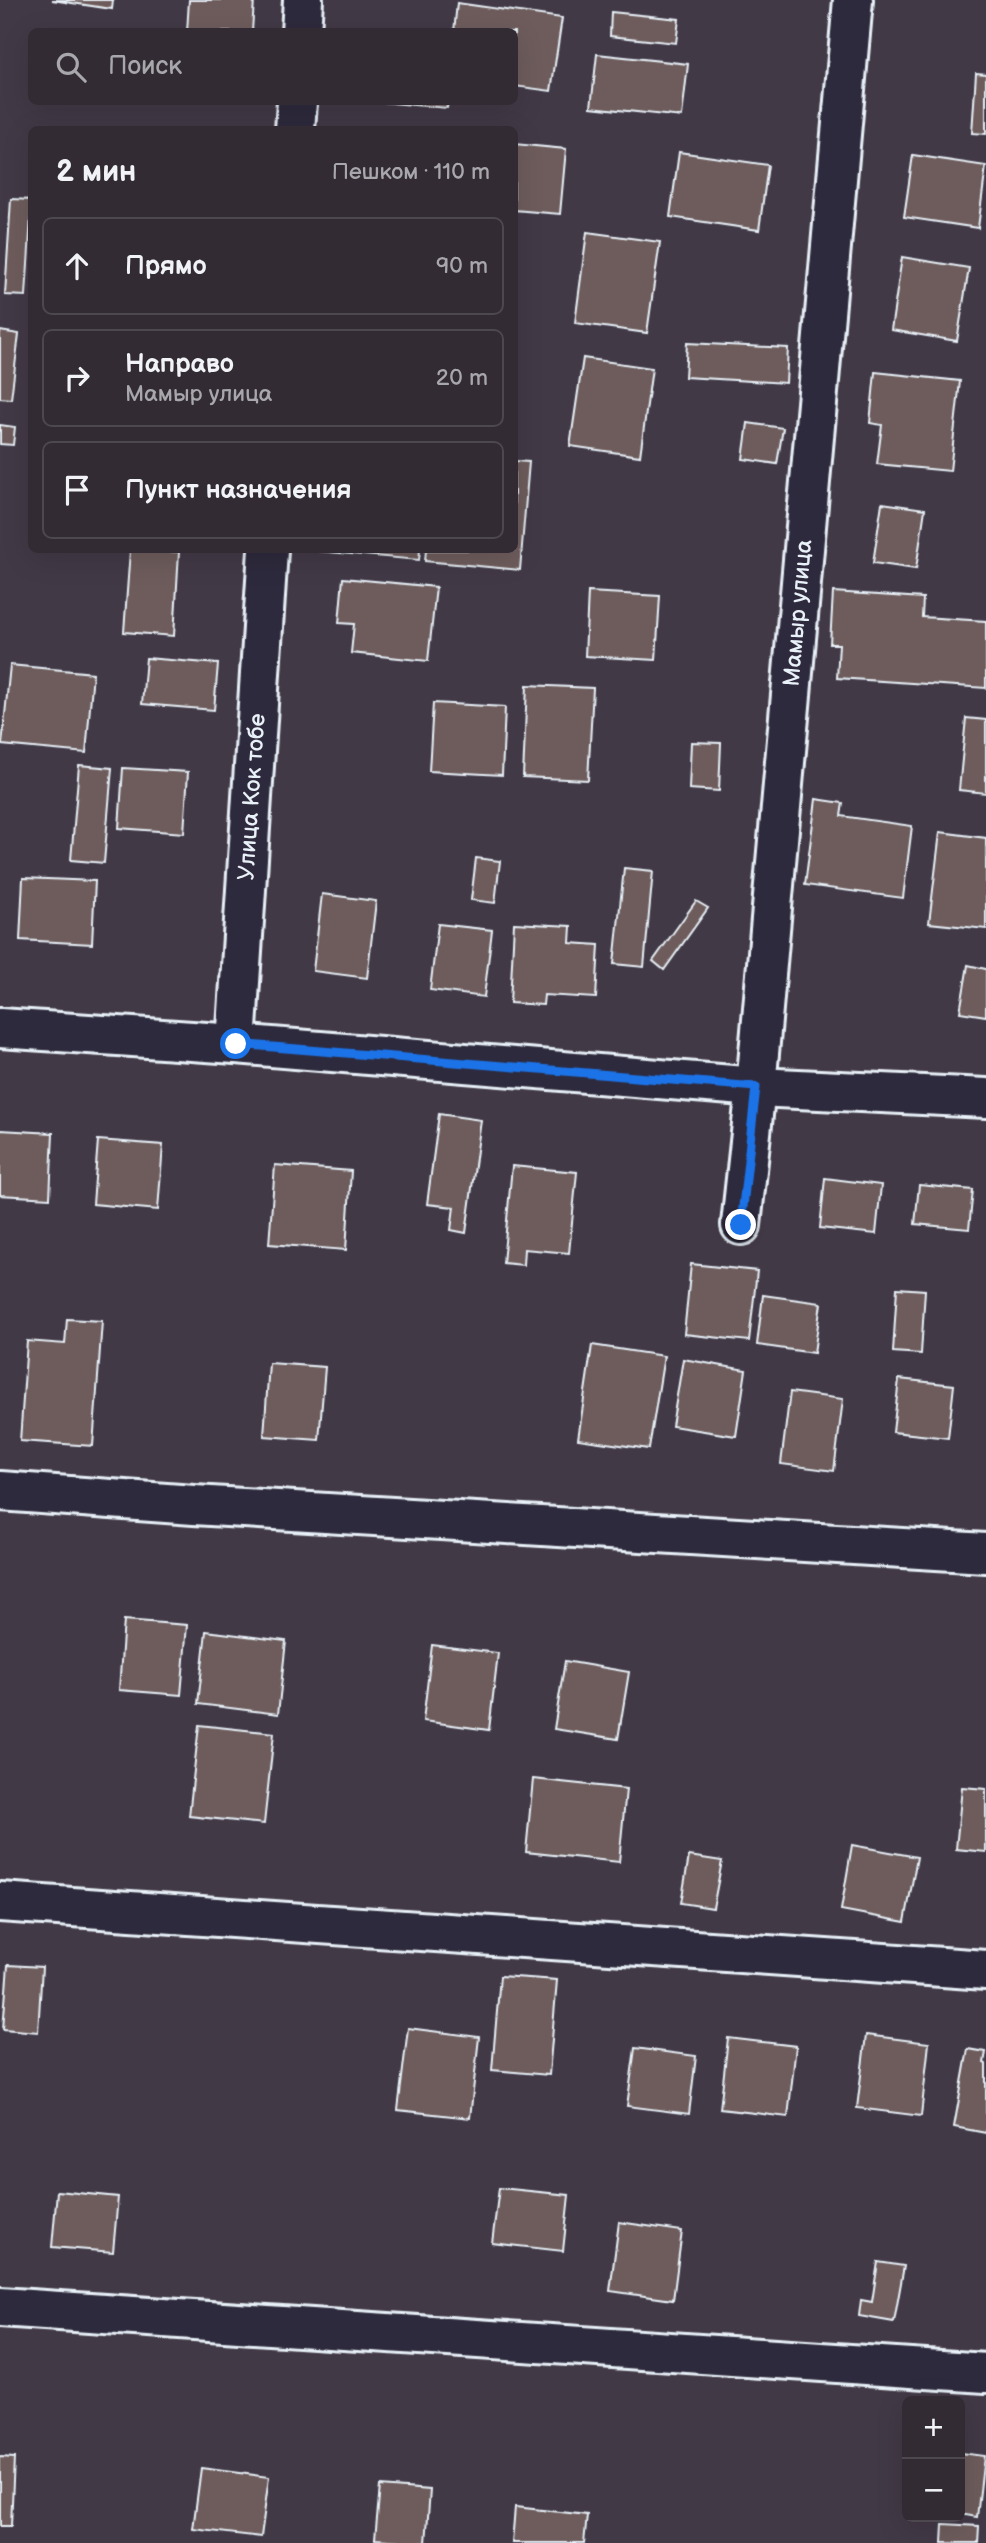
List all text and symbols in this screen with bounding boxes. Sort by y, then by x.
search box [28,28,518,105]
icon: search [52,48,90,86]
text: Поиск [108,51,182,82]
text: 2 мин [56,154,136,190]
text: Пешком · 110 m [332,158,490,186]
icon: ahead [58,247,96,285]
text: Прямо [125,251,207,282]
text: 90 m [436,252,488,280]
text: Направо [125,349,234,380]
icon: right [58,359,96,397]
text: 20 m [436,364,488,392]
text: Мамыр улица [125,380,272,408]
icon: arrive [58,471,96,509]
text: Пункт назначения [125,475,351,506]
street label: Мамыр улица [778,538,818,688]
street label: Улица Кок тобе [232,712,272,881]
route start [220,1028,251,1059]
route end [725,1209,756,1240]
map controls [902,2396,965,2522]
button: + [902,2396,965,2459]
button: − [902,2459,965,2522]

